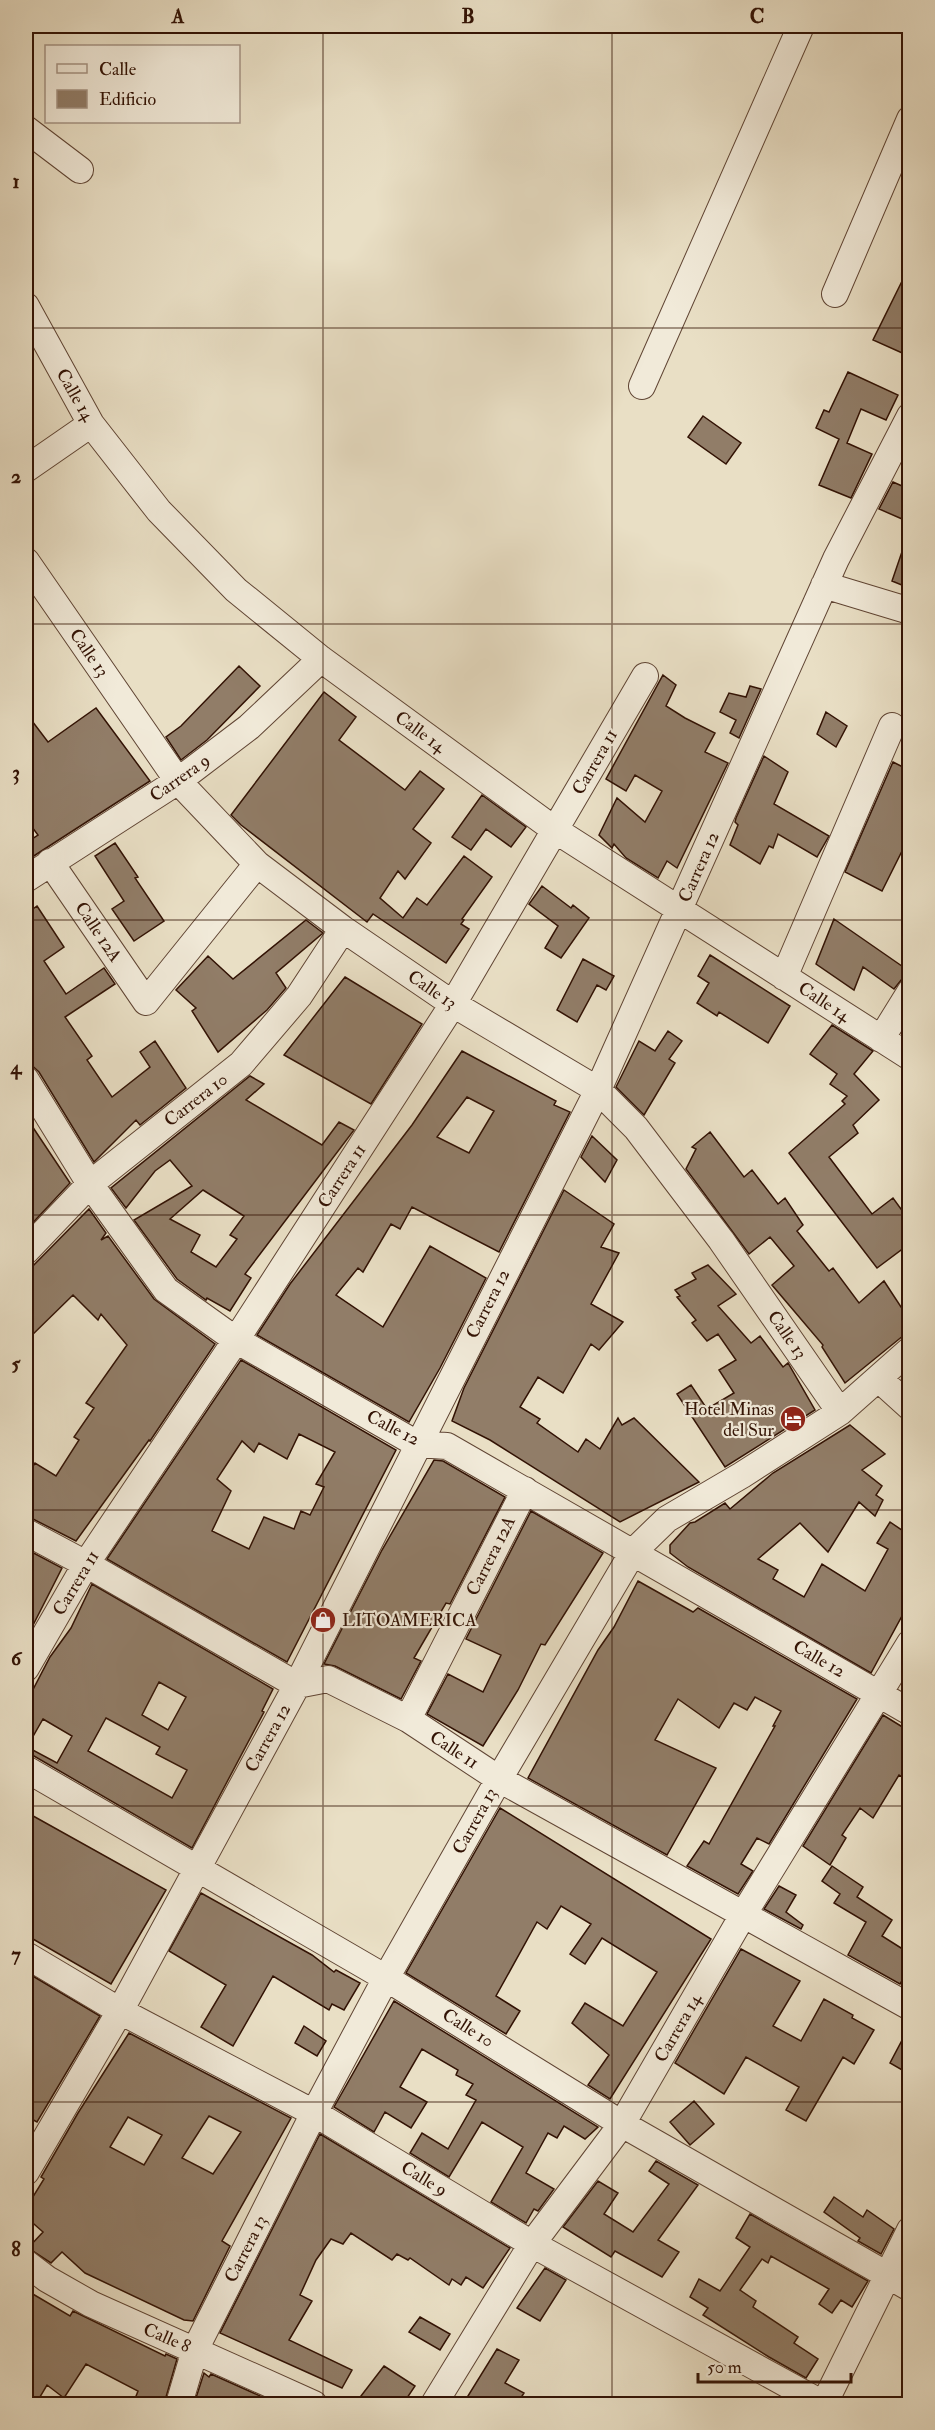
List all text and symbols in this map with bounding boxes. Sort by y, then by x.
text: A [171,4,185,29]
text: B [461,4,475,29]
text: C [750,4,764,29]
legend [45,45,240,123]
text: Calle [99,58,137,81]
text: Edificio [99,88,156,111]
text: 1 [12,169,20,194]
street label: Calle 14 [51,365,100,427]
text: 2 [11,464,21,489]
street label: Calle 13 [64,624,114,682]
street label: Calle 14 [390,706,451,759]
street label: Carrera 11 [567,725,623,799]
street label: Carrera 9 [145,749,215,807]
text: 3 [12,760,20,785]
street label: Carrera 12 [673,828,725,906]
street label: Calle 12A [69,897,127,967]
street label: Calle 13 [403,965,461,1015]
street label: Calle 14 [794,977,855,1028]
text: 4 [10,1055,23,1080]
street label: Carrera 10 [159,1068,233,1132]
street label: Carrera 11 [313,1139,371,1213]
street label: Carrera 12 [461,1265,515,1343]
street label: Calle 13 [762,1306,812,1364]
text: 5 [12,1351,22,1376]
place label: Hotel Minas del Sur [684,1398,774,1442]
hotel icon: Hotel Minas del Sur [778,1404,808,1434]
street label: Calle 12 [363,1405,423,1451]
street label: Carrera 12A [461,1512,521,1600]
street label: Carrera 11 [48,1546,104,1620]
shop icon: LITOAMERICA [308,1605,338,1635]
place label: LITOAMERICA [342,1609,477,1632]
street label: Calle 12 [789,1635,849,1683]
text: 6 [11,1646,23,1671]
street label: Carrera 12 [240,1700,296,1776]
street label: Calle 11 [425,1726,483,1774]
street label: Carrera 13 [447,1784,503,1858]
text: 7 [11,1942,21,1967]
street label: Carrera 14 [649,1988,707,2066]
street label: Calle 10 [438,2003,498,2053]
street label: Calle 9 [397,2156,451,2202]
street label: Carrera 13 [219,2211,273,2287]
text: 8 [11,2237,21,2262]
street label: Calle 8 [140,2318,194,2358]
scale bar [698,2346,851,2384]
text: 50 m [707,2356,742,2379]

